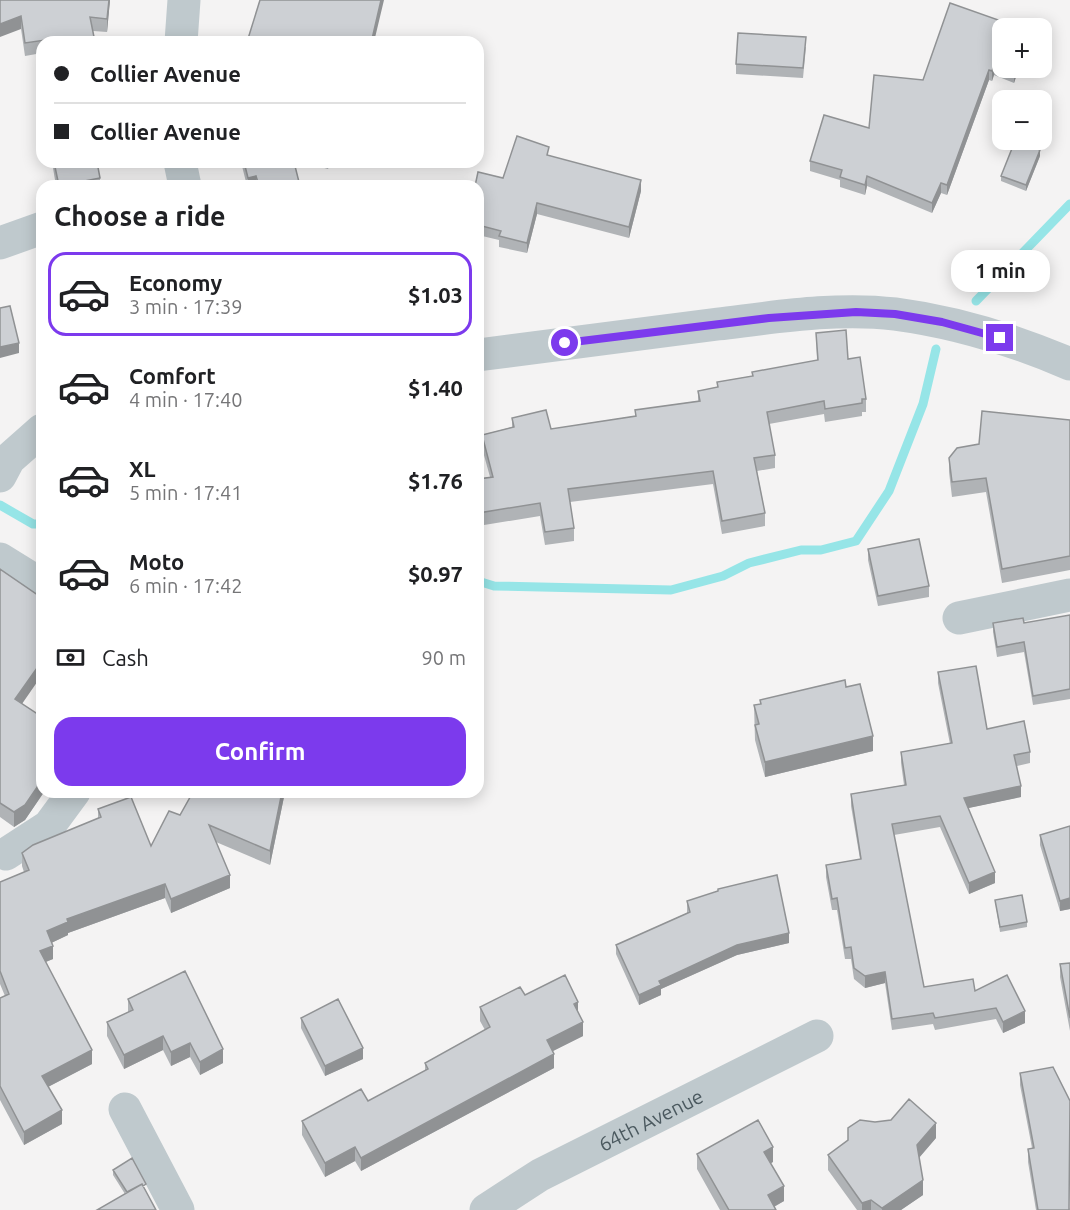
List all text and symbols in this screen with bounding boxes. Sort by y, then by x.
map controls [992,18,1052,150]
button: + [992,18,1052,78]
text: Collier Avenue [90,61,241,86]
button: − [992,90,1052,150]
text: Collier Avenue [90,119,241,144]
text: Choose a ride [54,201,226,231]
callout: 1 min [950,251,1050,293]
text: 1 min [975,259,1026,282]
icon: car [57,267,111,321]
text: Economy [129,270,222,295]
text: $1.03 [408,282,463,307]
text: 3 min · 17:39 [129,295,243,318]
route end [986,324,1013,351]
route start [551,329,578,356]
icon: car [57,360,111,414]
text: Comfort [129,363,216,388]
text: $1.40 [408,375,463,400]
text: 4 min · 17:40 [129,388,243,411]
icon: car [57,453,111,507]
text: XL [129,456,156,481]
text: $1.76 [408,468,463,493]
text: 5 min · 17:41 [129,481,243,504]
icon: car [57,546,111,600]
text: Moto [129,549,184,574]
text: $0.97 [408,561,463,586]
text: 6 min · 17:42 [129,574,243,597]
icon: cash [54,641,87,674]
text: Cash [102,645,149,670]
text: 90 m [422,646,466,669]
button: Confirm [54,717,466,786]
street label: 64th Avenue [594,1084,707,1155]

